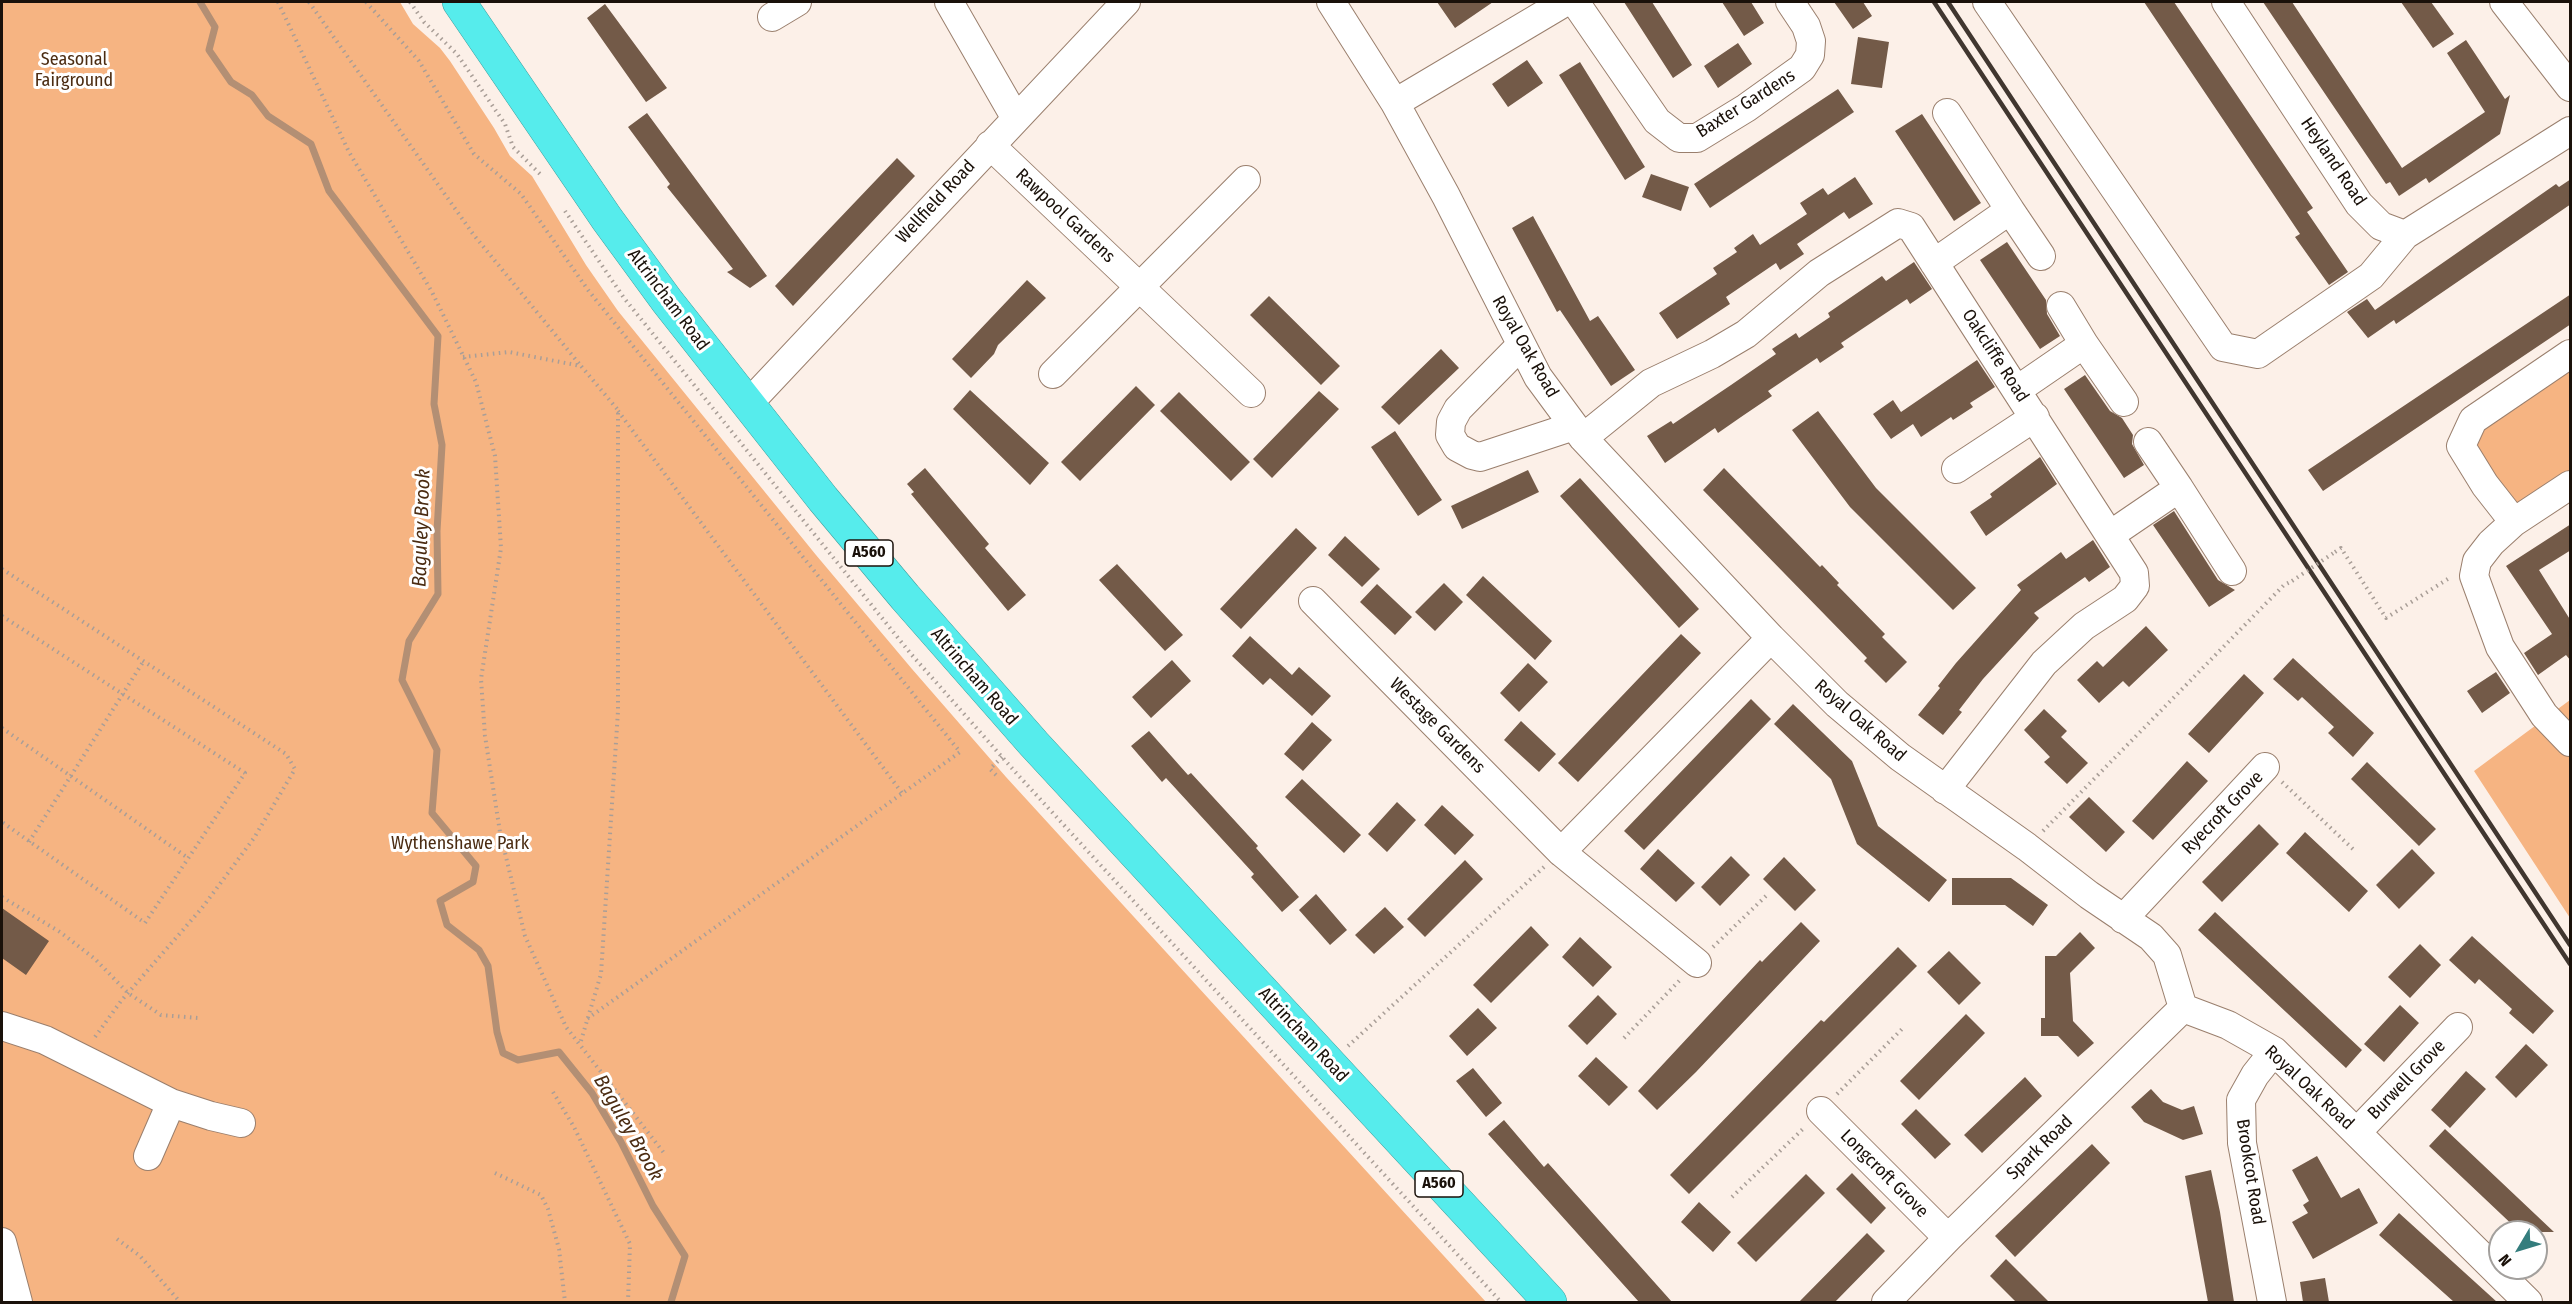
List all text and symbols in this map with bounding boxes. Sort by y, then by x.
park label: Seasonal Fairground [35,49,113,92]
street label: Baxter Gardens [1693,65,1799,143]
street label: Heyland Road [2296,114,2370,210]
street label: Wellfield Road [892,156,980,248]
street label: Rawpool Gardens [1011,164,1119,268]
street label: Altrincham Road [623,245,713,355]
street label: Royal Oak Road [1487,292,1563,402]
street label: Oakcliffe Road [1957,305,2033,407]
water label: Baguley Brook [408,468,436,588]
road number: A560 [845,540,893,566]
street label: Altrincham Road [926,624,1022,730]
street label: Westage Gardens [1385,674,1489,778]
street label: Royal Oak Road [1810,675,1910,767]
street label: Ryecroft Grove [2178,767,2268,859]
park label: Wythenshawe Park [391,833,529,855]
street label: Altrincham Road [1254,983,1352,1087]
street label: Burwell Grove [2364,1036,2450,1124]
street label: Royal Oak Road [2260,1041,2358,1135]
water label: Baguley Brook [588,1071,668,1185]
street label: Spark Road [2003,1111,2077,1185]
street label: Brookcot Road [2231,1117,2269,1227]
street label: Longcroft Grove [1835,1125,1933,1223]
road number: A560 [1415,1171,1463,1197]
north arrow [2488,1220,2548,1280]
text: N [2495,1251,2515,1270]

